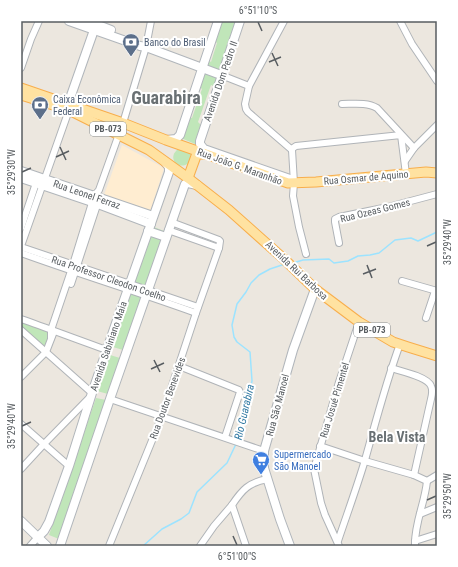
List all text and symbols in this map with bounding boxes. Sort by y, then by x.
text: 6°51'10"S [239,5,277,16]
bank icon: Banco do Brasil [121,32,141,57]
place label: Banco do Brasil [144,37,206,48]
street label: Avenida Dom Pedro II [202,39,239,123]
district label: Guarabira [131,87,201,108]
place label: Caixa Econômica Federal [53,94,121,117]
bank icon: Caixa Econômica Federal [30,95,50,120]
road number: PB-073 [90,122,126,136]
street label: Rua João G. Maranhão [196,146,284,187]
text: 35°29'30"W [6,149,17,195]
street label: Rua Osmar de Aquino [323,168,409,187]
street label: Rua Leonel Ferraz [52,178,122,211]
street label: Rua Ozeas Gomes [339,196,412,224]
text: 35°29'40"W [442,219,453,265]
street label: Avenida Rui Barbosa [263,239,330,302]
street label: Rua Professor Cleodon Coelho [50,254,167,303]
street label: Avenida Sabiniano Maia [88,300,129,393]
road number: PB-073 [354,323,390,337]
street label: Rua Doutor Benevides [148,355,188,441]
street label: Rua Josué Pimentel [318,361,351,439]
street label: Rua São Manoel [264,373,291,437]
water label: Rio Guarabira [232,383,257,441]
text: 35°29'40"W [6,403,17,449]
district label: Bela Vista [369,429,426,445]
place label: Supermercado São Manoel [274,449,331,472]
supermarket icon: Supermercado São Manoel [251,450,271,475]
text: 35°29'50"W [442,473,453,519]
text: 6°51'00"S [218,551,256,562]

